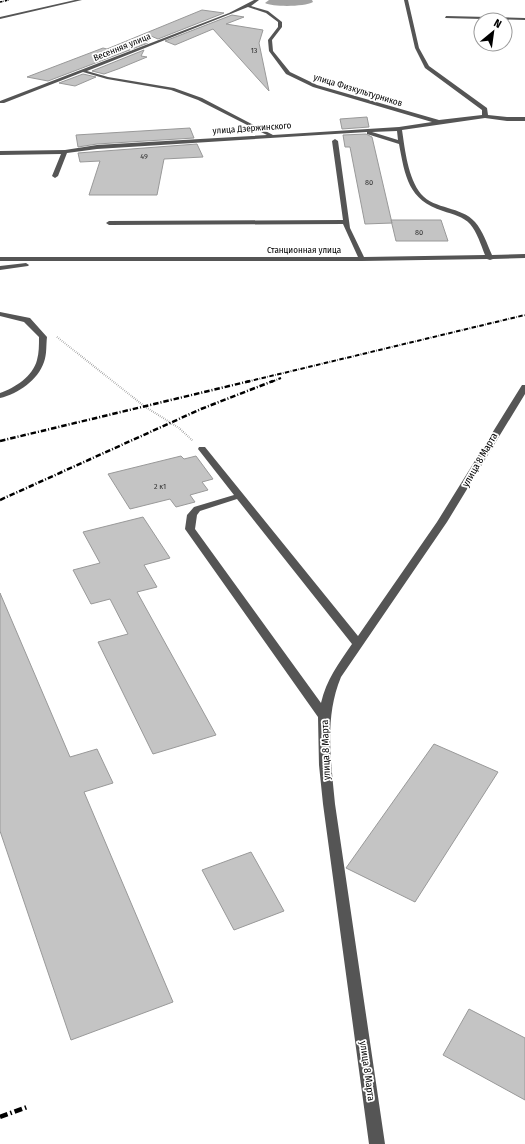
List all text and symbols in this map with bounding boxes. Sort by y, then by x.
north arrow [473,12,513,52]
text: N [492,16,504,31]
street label: Весенняя улица [92,31,153,63]
house number: 13 [251,46,258,55]
street label: улица Физкультурников [312,72,404,108]
street label: улица Дзержинского [212,120,292,136]
house number: 49 [140,152,148,161]
house number: 80 [365,178,373,187]
house number: 80 [415,228,423,237]
street label: Станционная улица [267,245,342,255]
street label: улица 8 Марта [460,431,500,489]
house number: 2 к1 [154,482,166,491]
street label: улица 8 Марта [319,719,333,780]
street label: улица 8 Марта [357,1040,377,1102]

